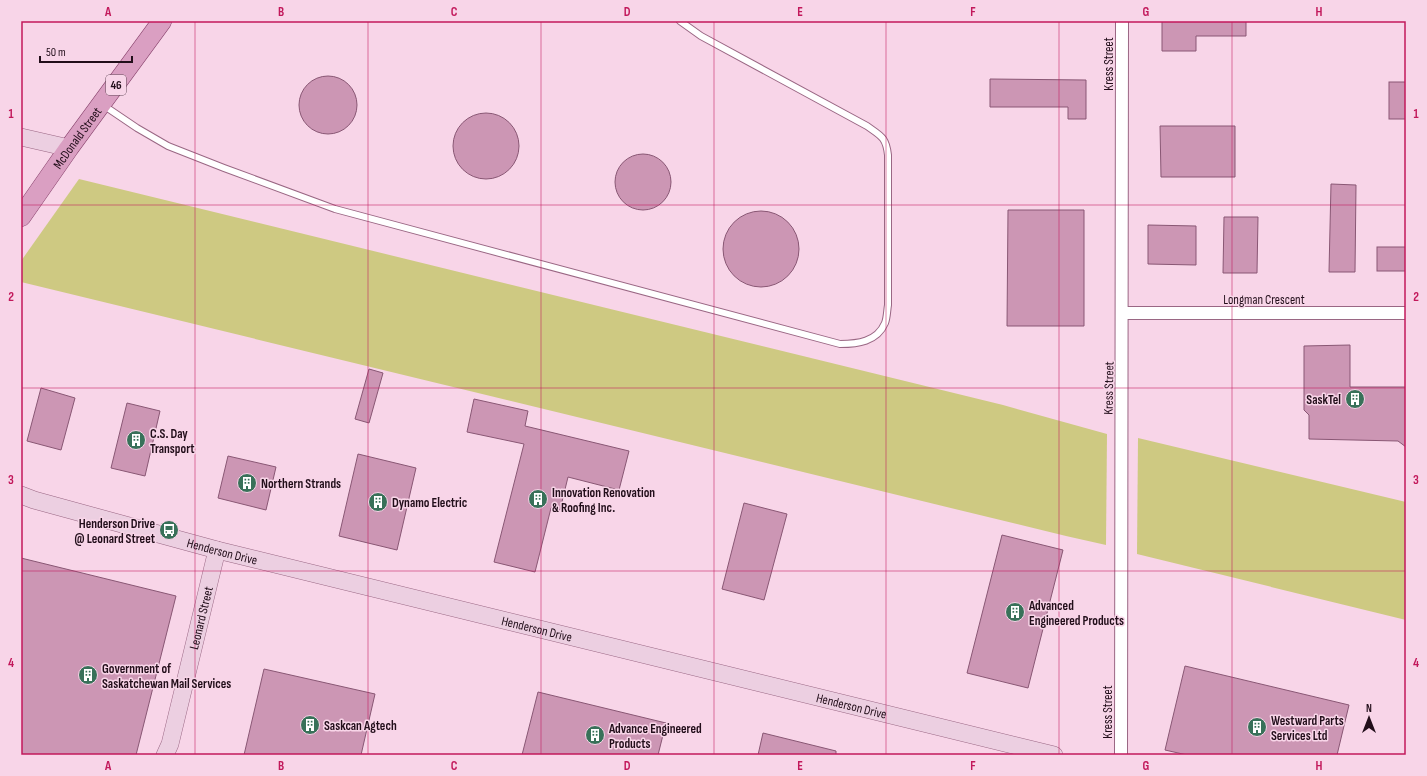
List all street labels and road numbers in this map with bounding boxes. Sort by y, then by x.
street label: Kress Street [1101,37,1117,91]
road number: 46 [106,75,126,95]
street label: McDonald Street [50,104,105,172]
street label: Longman Crescent [1223,292,1305,308]
street label: Kress Street [1101,361,1117,415]
street label: Henderson Drive [185,535,259,569]
street label: Leonard Street [186,585,217,651]
street label: Henderson Drive [500,613,574,646]
street label: Kress Street [1100,685,1116,739]
street label: Henderson Drive [814,690,888,723]

